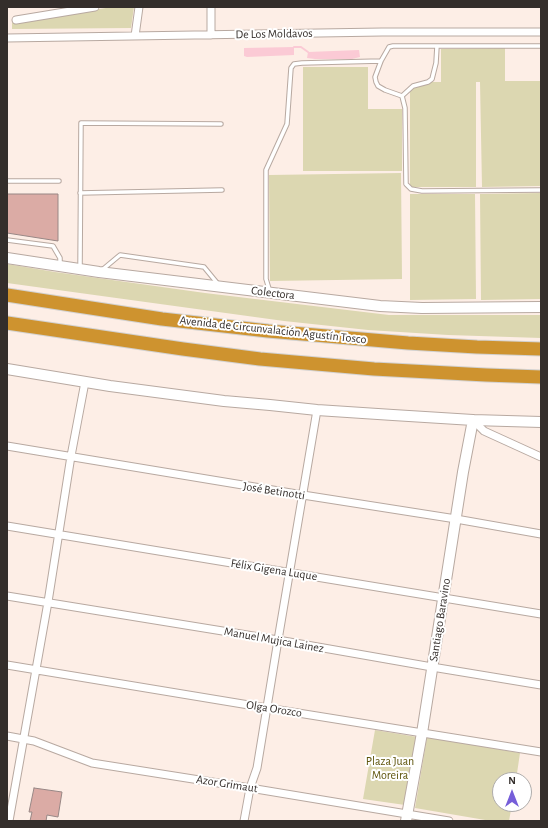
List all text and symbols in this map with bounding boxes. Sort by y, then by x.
street label: De Los Moldavos [235,26,313,42]
street label: Colectora [250,283,296,303]
street label: Avenida de Circunvalación Agustín Tosco [179,313,367,347]
street label: José Betinotti [242,479,306,503]
street label: Félix Gigena Luque [230,556,318,584]
street label: Santiago Baravino [426,577,454,663]
street label: Manuel Mujica Lainez [223,624,325,656]
street label: Olga Orozco [245,697,303,721]
park label: Plaza Juan Moreira [366,754,414,782]
street label: Azor Grimaut [195,772,259,796]
north arrow [492,772,532,812]
text: N [508,775,516,786]

